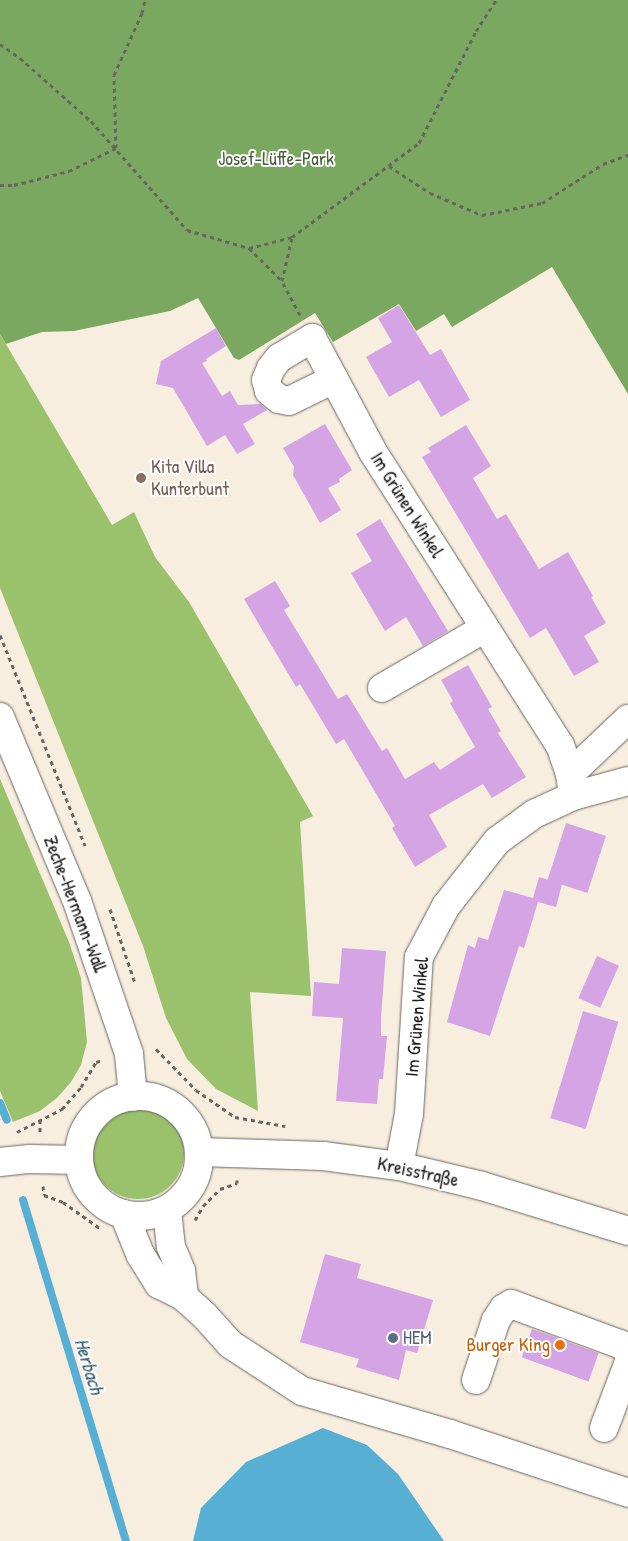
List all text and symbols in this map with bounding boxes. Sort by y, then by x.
park label: Josef-Lüffe-Park [218,148,334,170]
street label: Im Grünen Winkel [366,448,448,562]
place label: Kita Villa Kunterbunt [151,456,229,500]
marker: Kita Villa Kunterbunt [135,472,147,484]
street label: Zeche-Hermann-Wall [39,833,111,975]
street label: Im Grünen Winkel [400,956,434,1078]
street label: Kreisstraße [375,1152,461,1192]
place label: HEM [403,1327,432,1349]
marker: HEM [387,1332,399,1344]
place label: Burger King [467,1334,550,1356]
water label: Herbach [70,1335,110,1397]
marker: Burger King [554,1339,566,1351]

